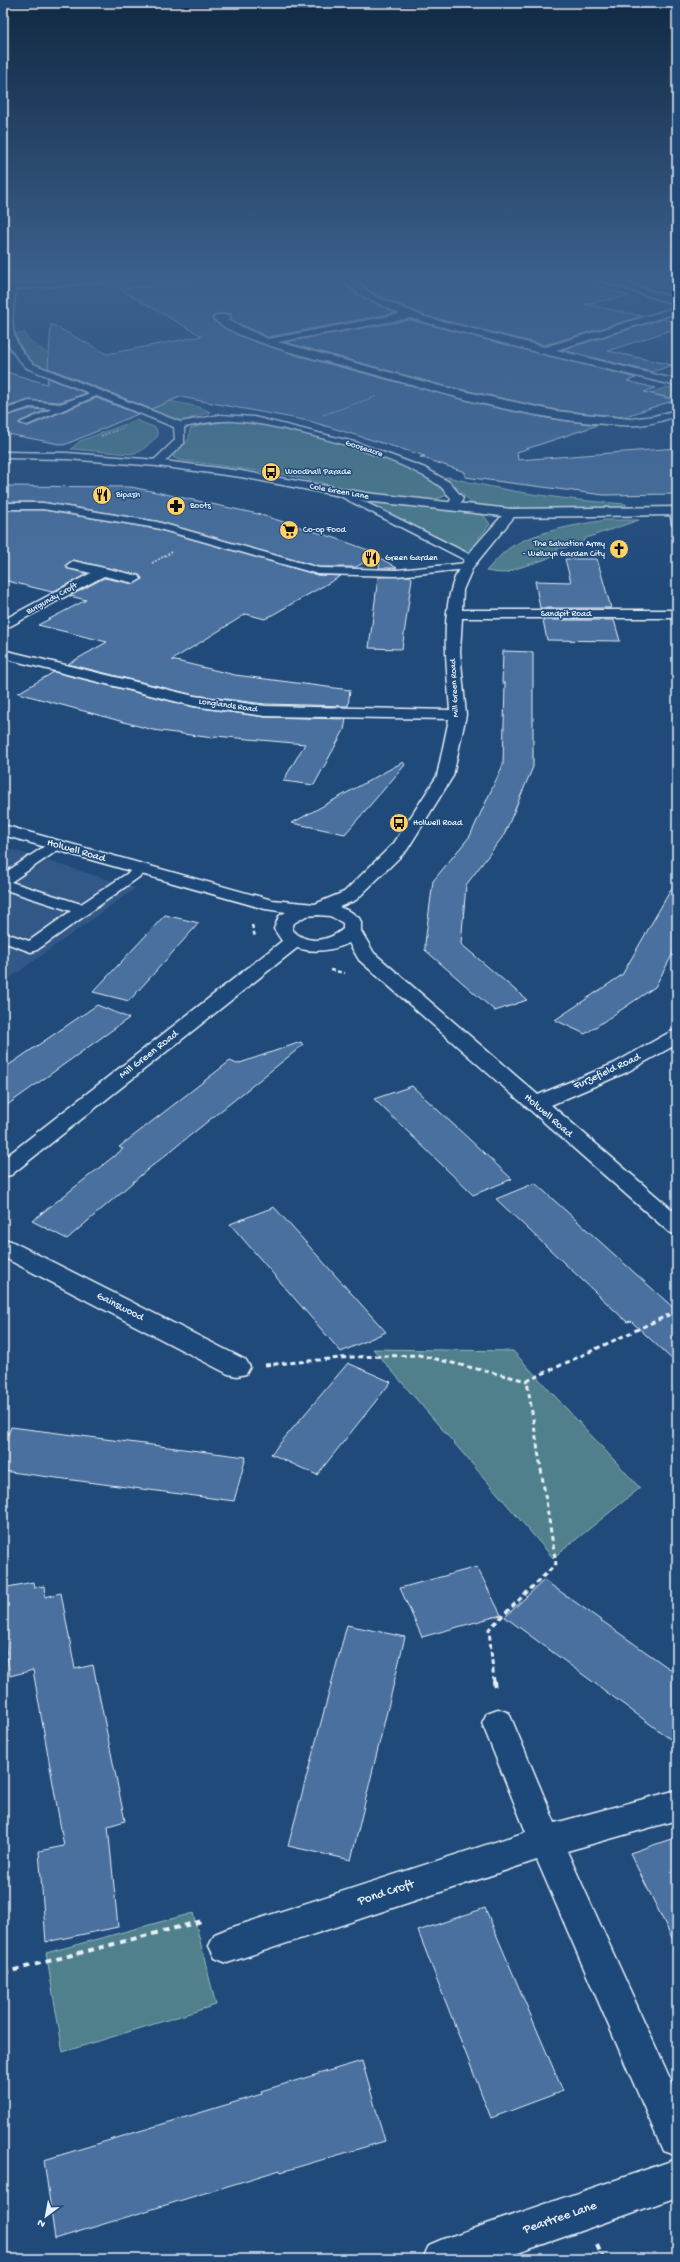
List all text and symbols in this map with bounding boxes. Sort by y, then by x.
street label: Gooseacre [344,438,385,460]
bus stop icon: Woodhall Parade [260,461,282,483]
place label: Woodhall Parade [285,467,352,478]
street label: Cole Green Lane [308,481,370,503]
restaurant icon: Bipash [91,484,113,506]
place label: Bipash [115,490,140,501]
pharmacy icon: Boots [165,495,187,517]
place label: Boots [189,501,212,512]
supermarket icon: Co-op Food [278,519,300,541]
place label: Co-op Food [303,525,347,536]
church icon: The Salvation Army - Welwyn Garden City [608,538,630,560]
place label: The Salvation Army - Welwyn Garden City [523,539,606,560]
restaurant icon: Green Garden [360,547,382,569]
place label: Green Garden [385,553,438,564]
street label: Burgundy Croft [24,580,81,618]
street label: Sandpit Road [541,609,592,620]
street label: Mill Green Road [448,658,462,718]
street label: Longlands Road [198,696,259,716]
bus stop icon: Holwell Road [388,812,410,834]
place label: Holwell Road [413,818,463,829]
street label: Holwell Road [45,837,108,865]
street label: Mill Green Road [117,1027,182,1082]
street label: Furzefield Road [570,1050,644,1093]
street label: Holwell Road [521,1092,576,1141]
street label: Gainswood [95,1290,147,1325]
street label: Pond Croft [355,1876,418,1909]
north arrow [26,2196,66,2236]
street label: Peartree Lane [520,2198,599,2238]
text: N [36,2216,48,2230]

